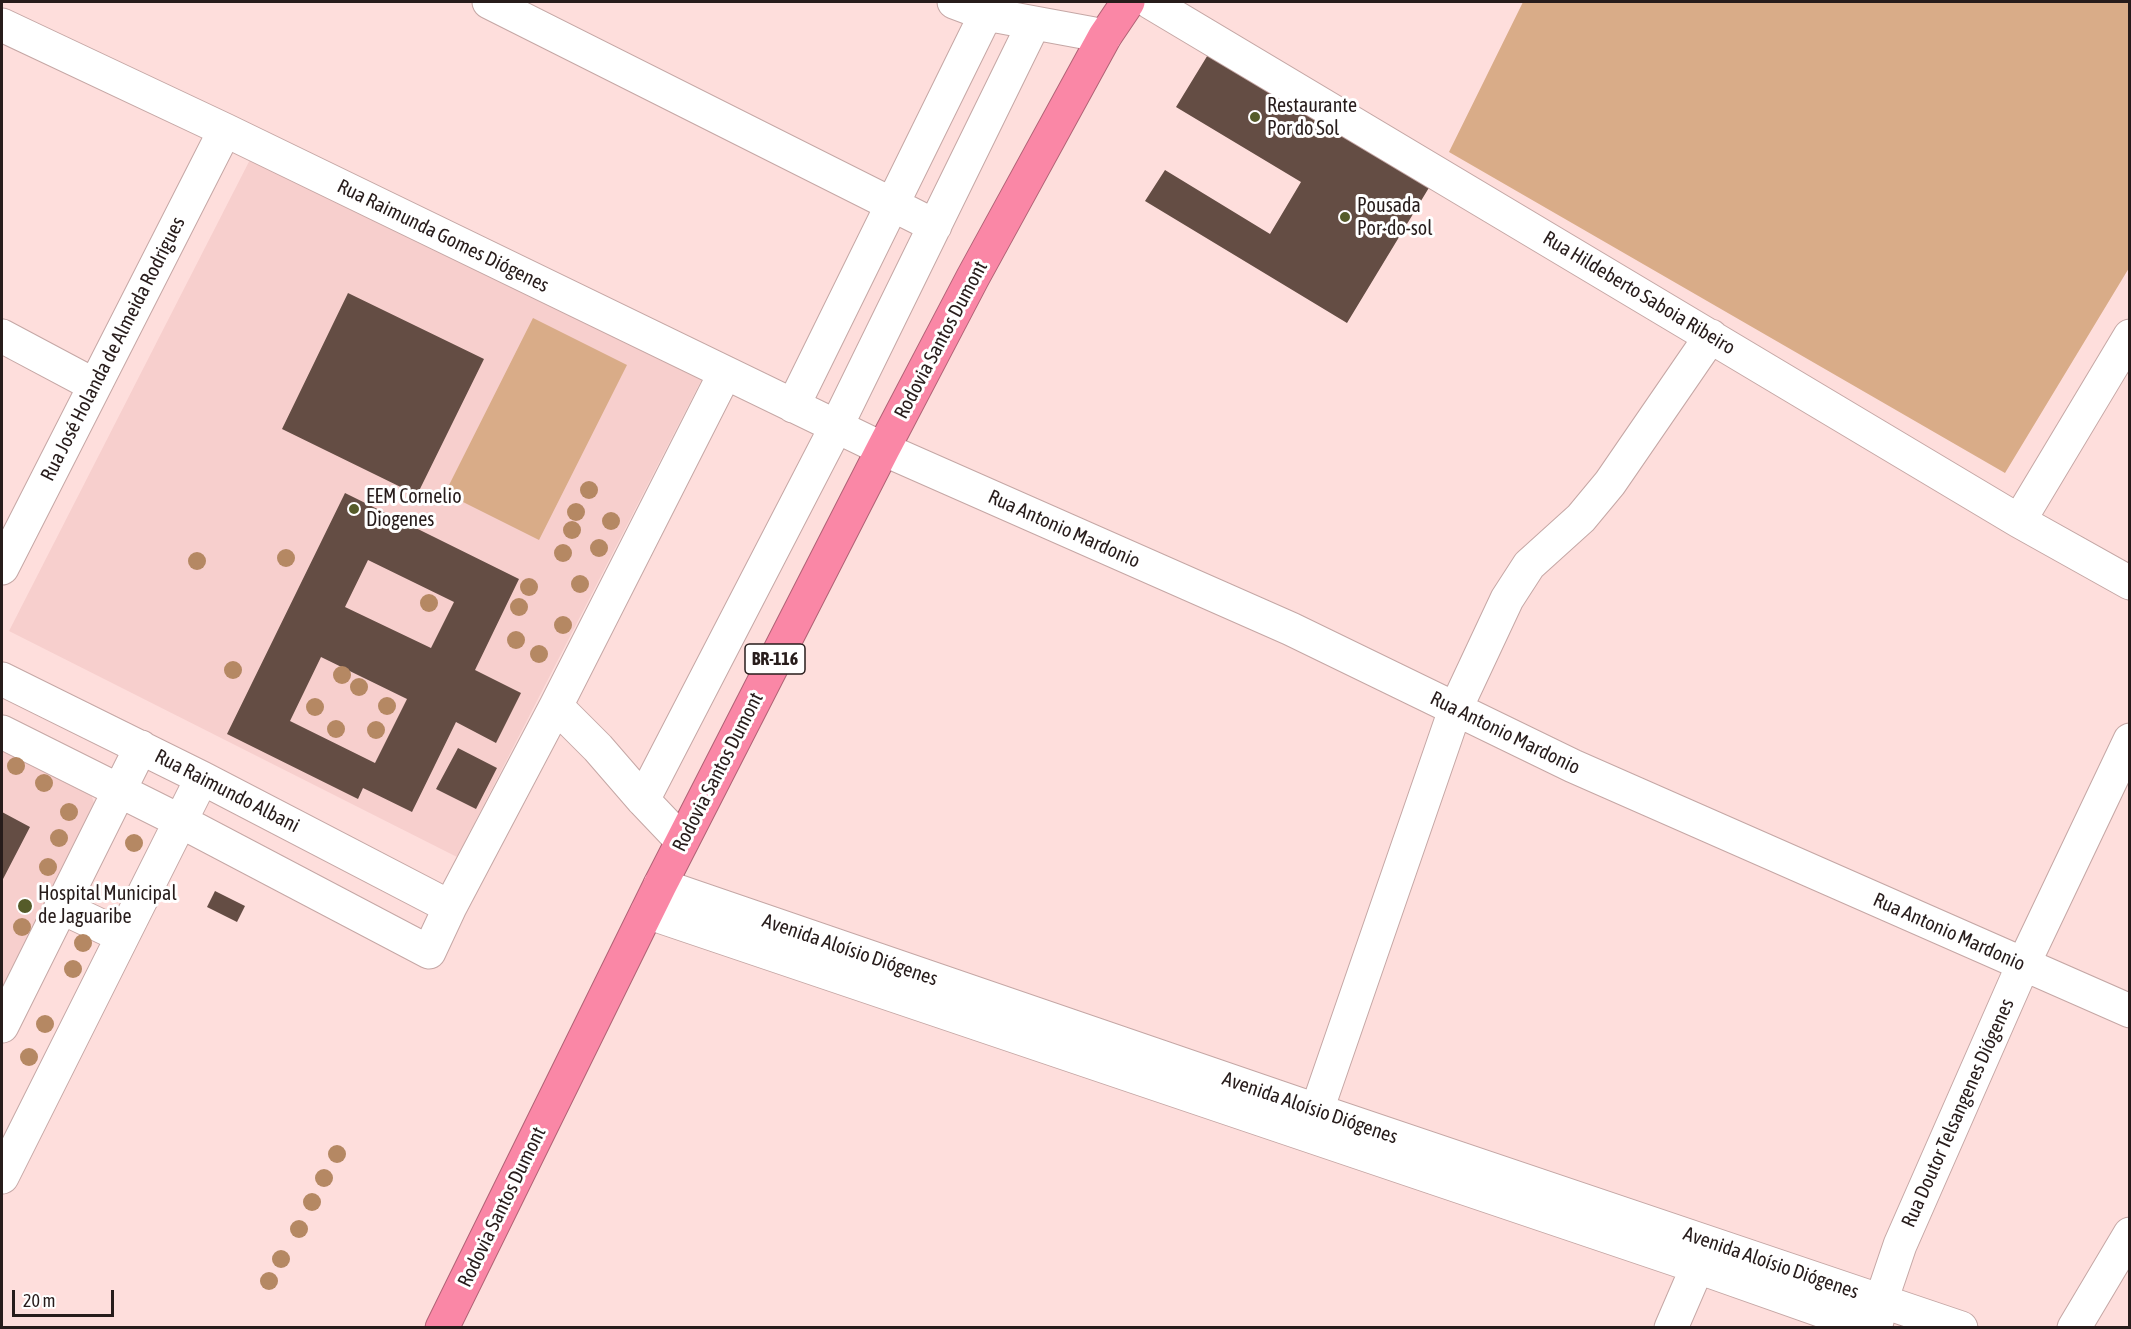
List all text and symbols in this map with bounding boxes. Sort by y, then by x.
place label: Restaurante Por do Sol [1267,94,1357,141]
marker: Restaurante Por do Sol [1248,110,1262,124]
street label: Rua Raimunda Gomes Diógenes [333,174,553,298]
place label: Pousada Por-do-sol [1357,194,1433,241]
marker: Pousada Por-do-sol [1338,210,1352,224]
street label: Rua José Holanda de Almeida Rodrigues [36,213,190,485]
street label: Rua Hildeberto Saboia Ribeiro [1539,226,1739,360]
street label: Rodovia Santos Dumont [889,257,993,423]
place label: EEM Cornelio Diogenes [366,485,462,532]
street label: Rua Antonio Mardonio [984,485,1144,573]
marker: EEM Cornelio Diogenes [347,502,361,516]
road number: BR-116 [745,644,805,674]
street label: Rua Antonio Mardonio [1426,686,1584,780]
street label: Rodovia Santos Dumont [668,688,768,856]
street label: Rua Raimundo Albani [151,744,303,838]
place label: Hospital Municipal de Jaguaribe [38,882,177,929]
street label: Rua Antonio Mardonio [1869,888,2029,976]
marker: Hospital Municipal de Jaguaribe [16,897,34,915]
street label: Avenida Aloísio Diógenes [759,909,941,991]
street label: Rua Doutor Telsangenes Diógenes [1897,995,2019,1231]
street label: Avenida Aloísio Diógenes [1219,1067,1401,1149]
street label: Rodovia Santos Dumont [453,1123,551,1291]
street label: Avenida Aloísio Diógenes [1680,1222,1862,1304]
scale bar [15,1278,117,1316]
text: 20 m [23,1290,55,1311]

